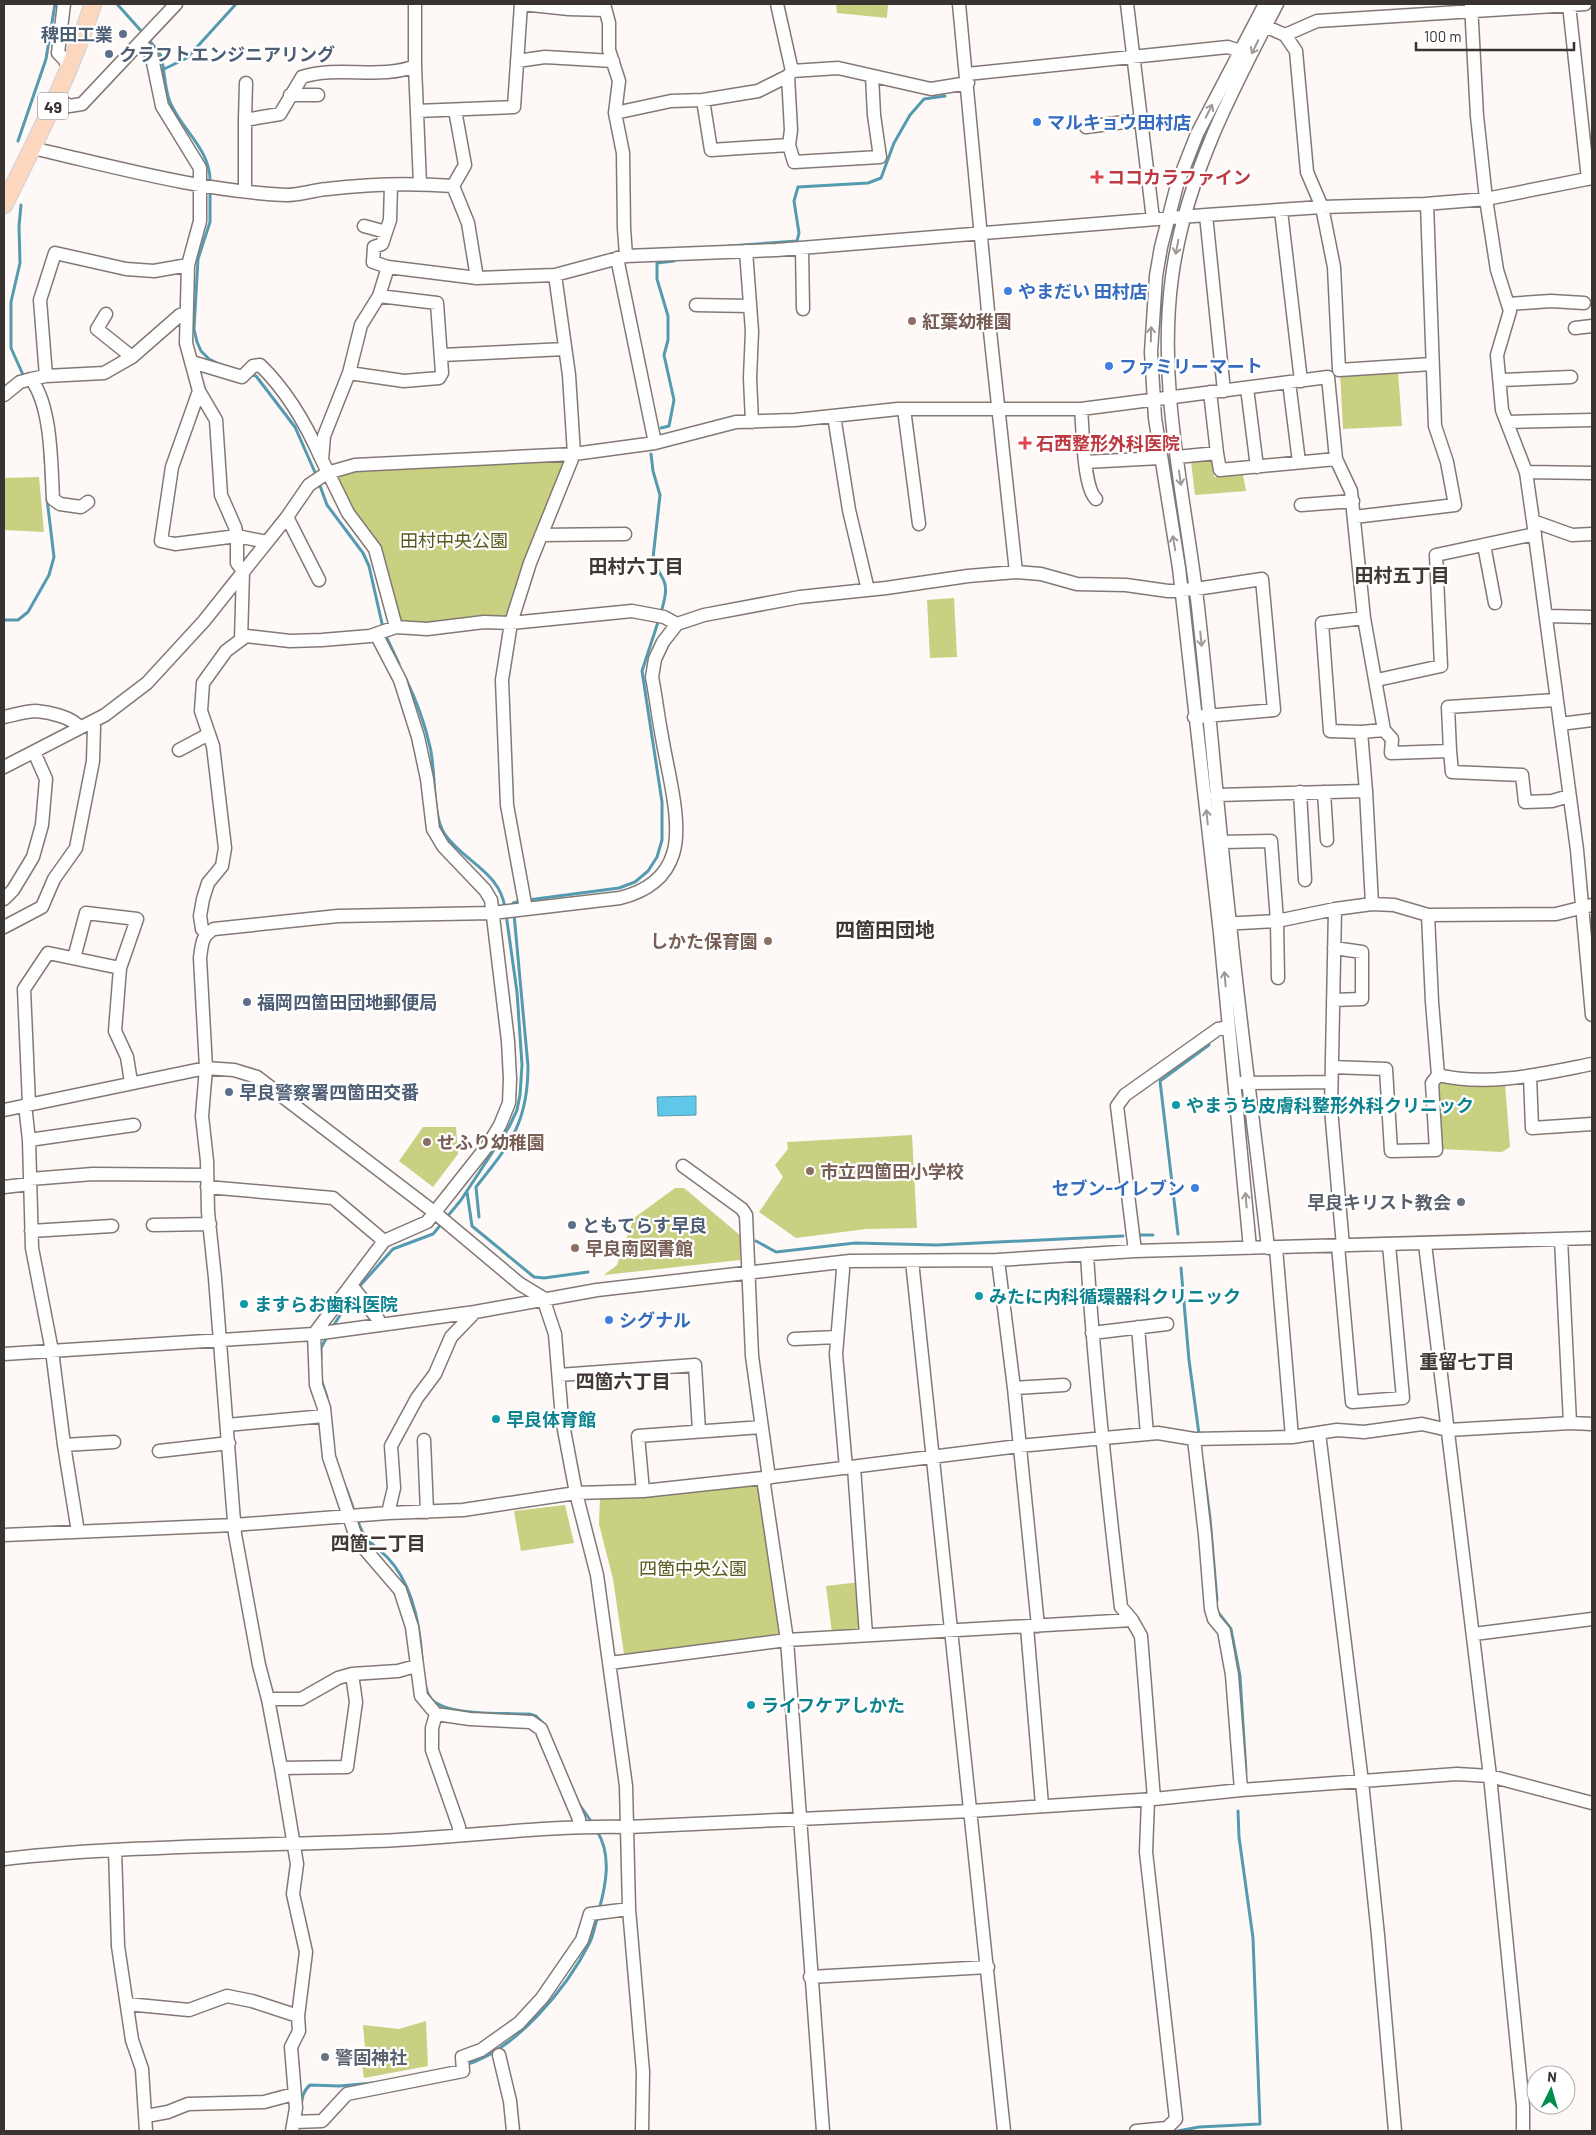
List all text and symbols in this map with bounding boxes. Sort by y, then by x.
scale bar [1416,20,1574,52]
place label: 稗田工業 [41,23,113,45]
text: 100 m [1424,27,1462,45]
marker: 稗田工業 [117,28,129,40]
one-way arrow [1250,40,1260,55]
place label: クラフトエンジニアリング [119,43,335,65]
marker: クラフトエンジニアリング [103,48,115,60]
road number: 49 [38,92,68,120]
one-way arrow [1205,104,1214,119]
place label: マルキョウ田村店 [1047,111,1191,133]
marker: マルキョウ田村店 [1031,116,1043,128]
place label: ココカラファイン [1107,166,1251,188]
marker: ココカラファイン [1091,171,1103,183]
one-way arrow [1172,239,1182,255]
place label: やまだい 田村店 [1018,280,1148,302]
marker: やまだい 田村店 [1002,285,1014,297]
place label: 紅葉幼稚園 [922,310,1012,332]
marker: 紅葉幼稚園 [906,315,918,327]
one-way arrow [1146,327,1156,343]
place label: ファミリーマート [1119,355,1263,377]
marker: ファミリーマート [1103,360,1115,372]
place label: 石西整形外科医院 [1036,432,1180,454]
marker: 石西整形外科医院 [1018,436,1032,450]
one-way arrow [1176,470,1186,486]
park label: 田村中央公園 [400,529,508,551]
one-way arrow [1169,535,1179,551]
district label: 田村六丁目 [588,554,684,577]
district label: 田村五丁目 [1354,563,1450,586]
one-way arrow [1196,631,1206,647]
one-way arrow [1202,810,1212,826]
district label: 四箇田団地 [835,917,935,941]
place label: しかた保育園 [650,930,758,952]
marker: しかた保育園 [762,935,774,947]
one-way arrow [1220,971,1229,987]
place label: 福岡四箇田団地郵便局 [257,991,437,1013]
marker: 福岡四箇田団地郵便局 [241,996,253,1008]
place label: 早良警察署四箇田交番 [239,1081,419,1103]
marker: 早良警察署四箇田交番 [223,1086,235,1098]
place label: やまうち皮膚科整形外科クリニック [1186,1094,1474,1116]
marker: やまうち皮膚科整形外科クリニック [1170,1099,1182,1111]
place label: せふり幼稚園 [437,1131,545,1153]
marker: せふり幼稚園 [421,1136,433,1148]
place label: 市立四箇田小学校 [820,1160,964,1182]
marker: 市立四箇田小学校 [804,1165,816,1177]
place label: セブン-イレブン [1052,1177,1185,1199]
marker: セブン-イレブン [1189,1182,1201,1194]
place label: 早良キリスト教会 [1307,1191,1451,1213]
one-way arrow [1241,1192,1251,1208]
marker: 早良キリスト教会 [1455,1196,1467,1208]
place label: ともてらす早良 [582,1214,707,1236]
marker: ともてらす早良 [566,1219,578,1231]
place label: 早良南図書館 [585,1237,693,1259]
marker: 早良南図書館 [569,1242,581,1254]
place label: みたに内科循環器科クリニック [989,1285,1241,1307]
marker: みたに内科循環器科クリニック [973,1290,985,1302]
place label: ますらお歯科医院 [254,1293,398,1315]
marker: ますらお歯科医院 [238,1298,250,1310]
place label: シグナル [619,1309,691,1331]
marker: シグナル [603,1314,615,1326]
district label: 重留七丁目 [1419,1349,1515,1372]
district label: 四箇六丁目 [575,1369,671,1392]
place label: 早良体育館 [506,1408,596,1430]
marker: 早良体育館 [490,1413,502,1425]
district label: 四箇二丁目 [330,1531,426,1554]
park label: 四箇中央公園 [639,1557,747,1579]
place label: ライフケアしかた [761,1694,905,1716]
marker: ライフケアしかた [745,1699,757,1711]
place label: 警固神社 [335,2046,407,2068]
marker: 警固神社 [319,2051,331,2063]
north arrow [1526,2065,1576,2115]
text: N [1547,2068,1558,2085]

